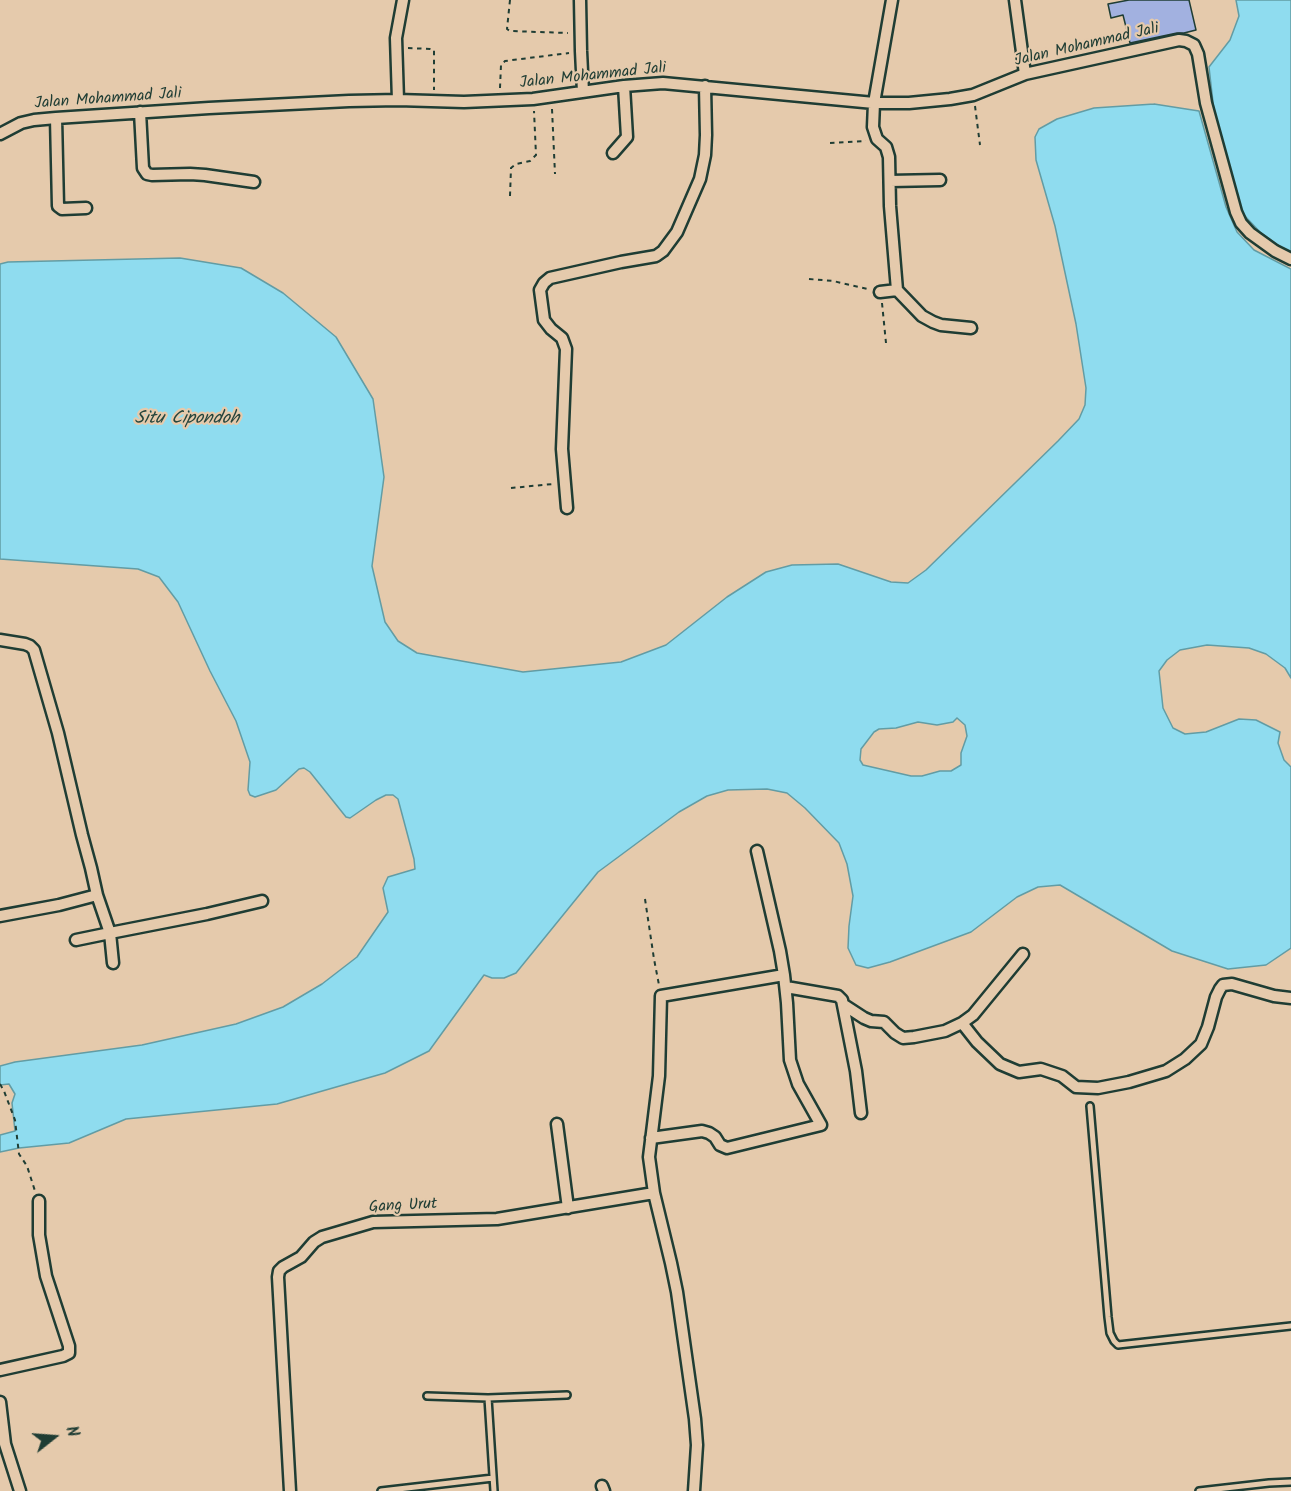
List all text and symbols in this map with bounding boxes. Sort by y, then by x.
street label: Jalan Mohammad Jali [1013,20,1161,72]
street label: Jalan Mohammad Jali [519,60,667,94]
street label: Jalan Mohammad Jali [34,85,182,115]
water label: Situ Cipondoh [135,409,239,431]
street label: Gang Urut [368,1196,438,1218]
north arrow [24,1407,84,1467]
text: N [58,1423,85,1440]

